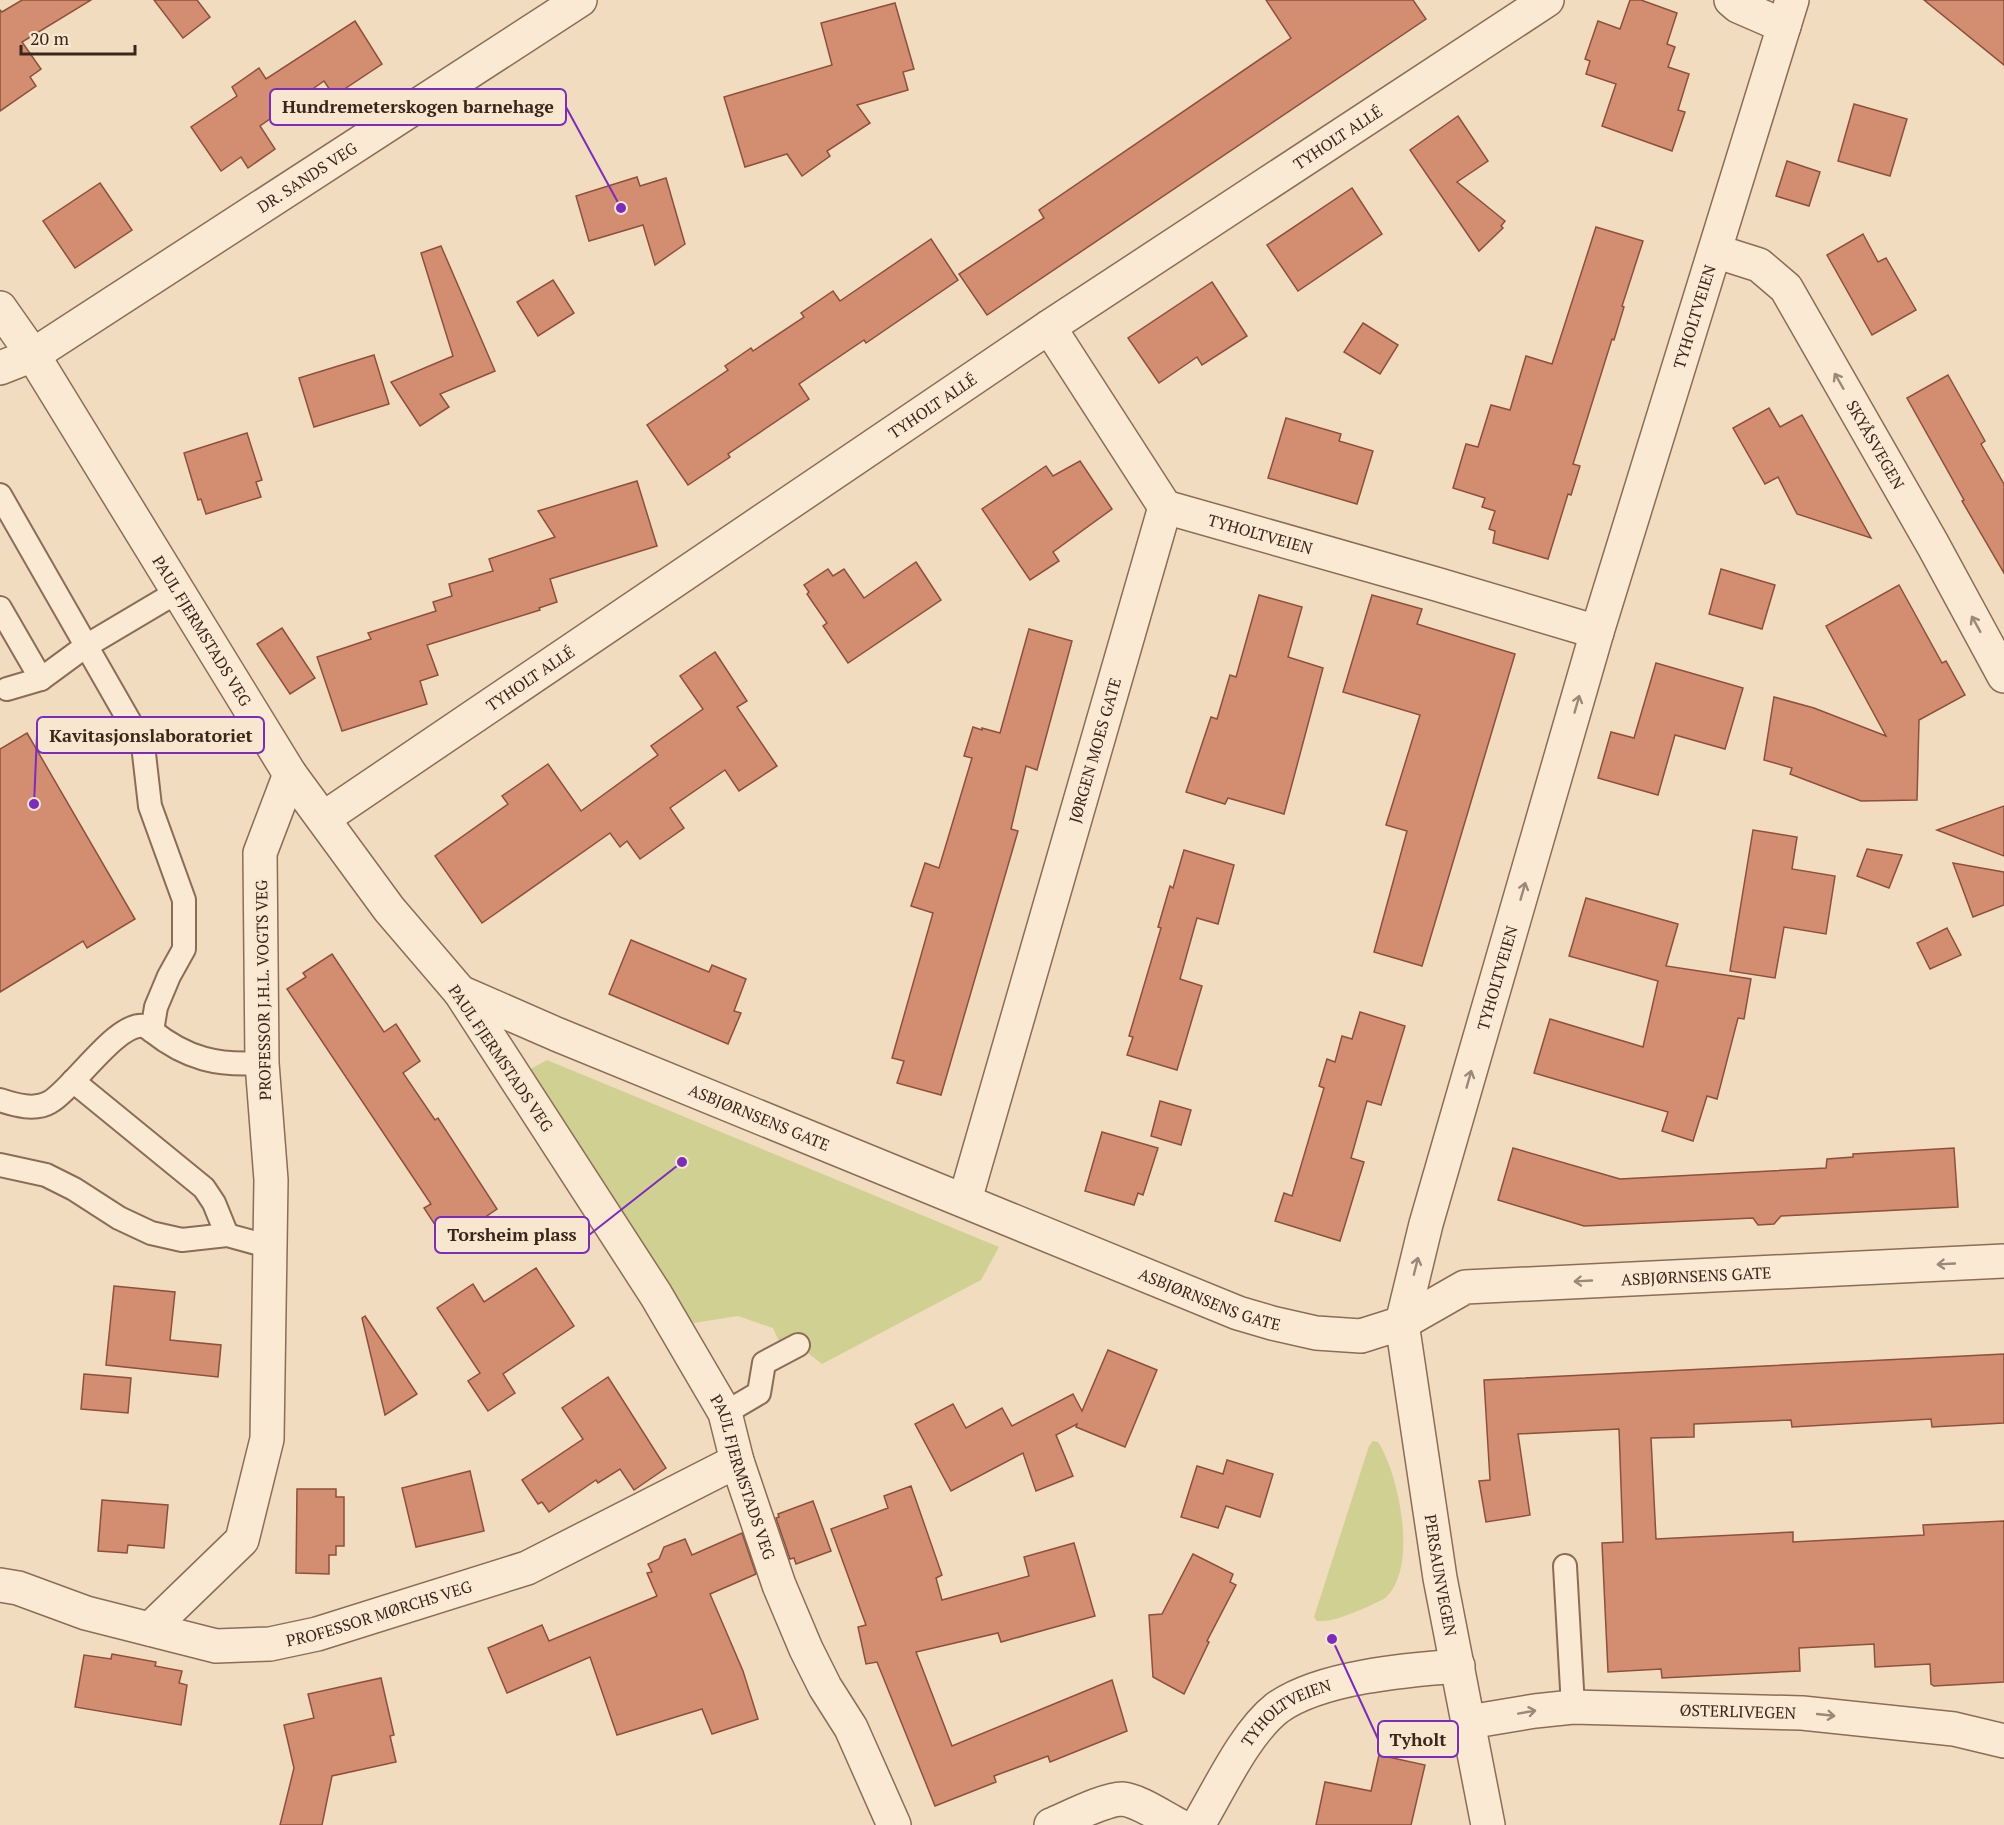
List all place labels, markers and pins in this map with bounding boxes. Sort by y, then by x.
callout: Hundremeterskogen barnehage [270,89,566,125]
callout: Kavitasjonslaboratoriet [37,717,264,753]
callout: Torsheim plass [435,1217,589,1253]
callout: Tyholt [1378,1721,1458,1757]

